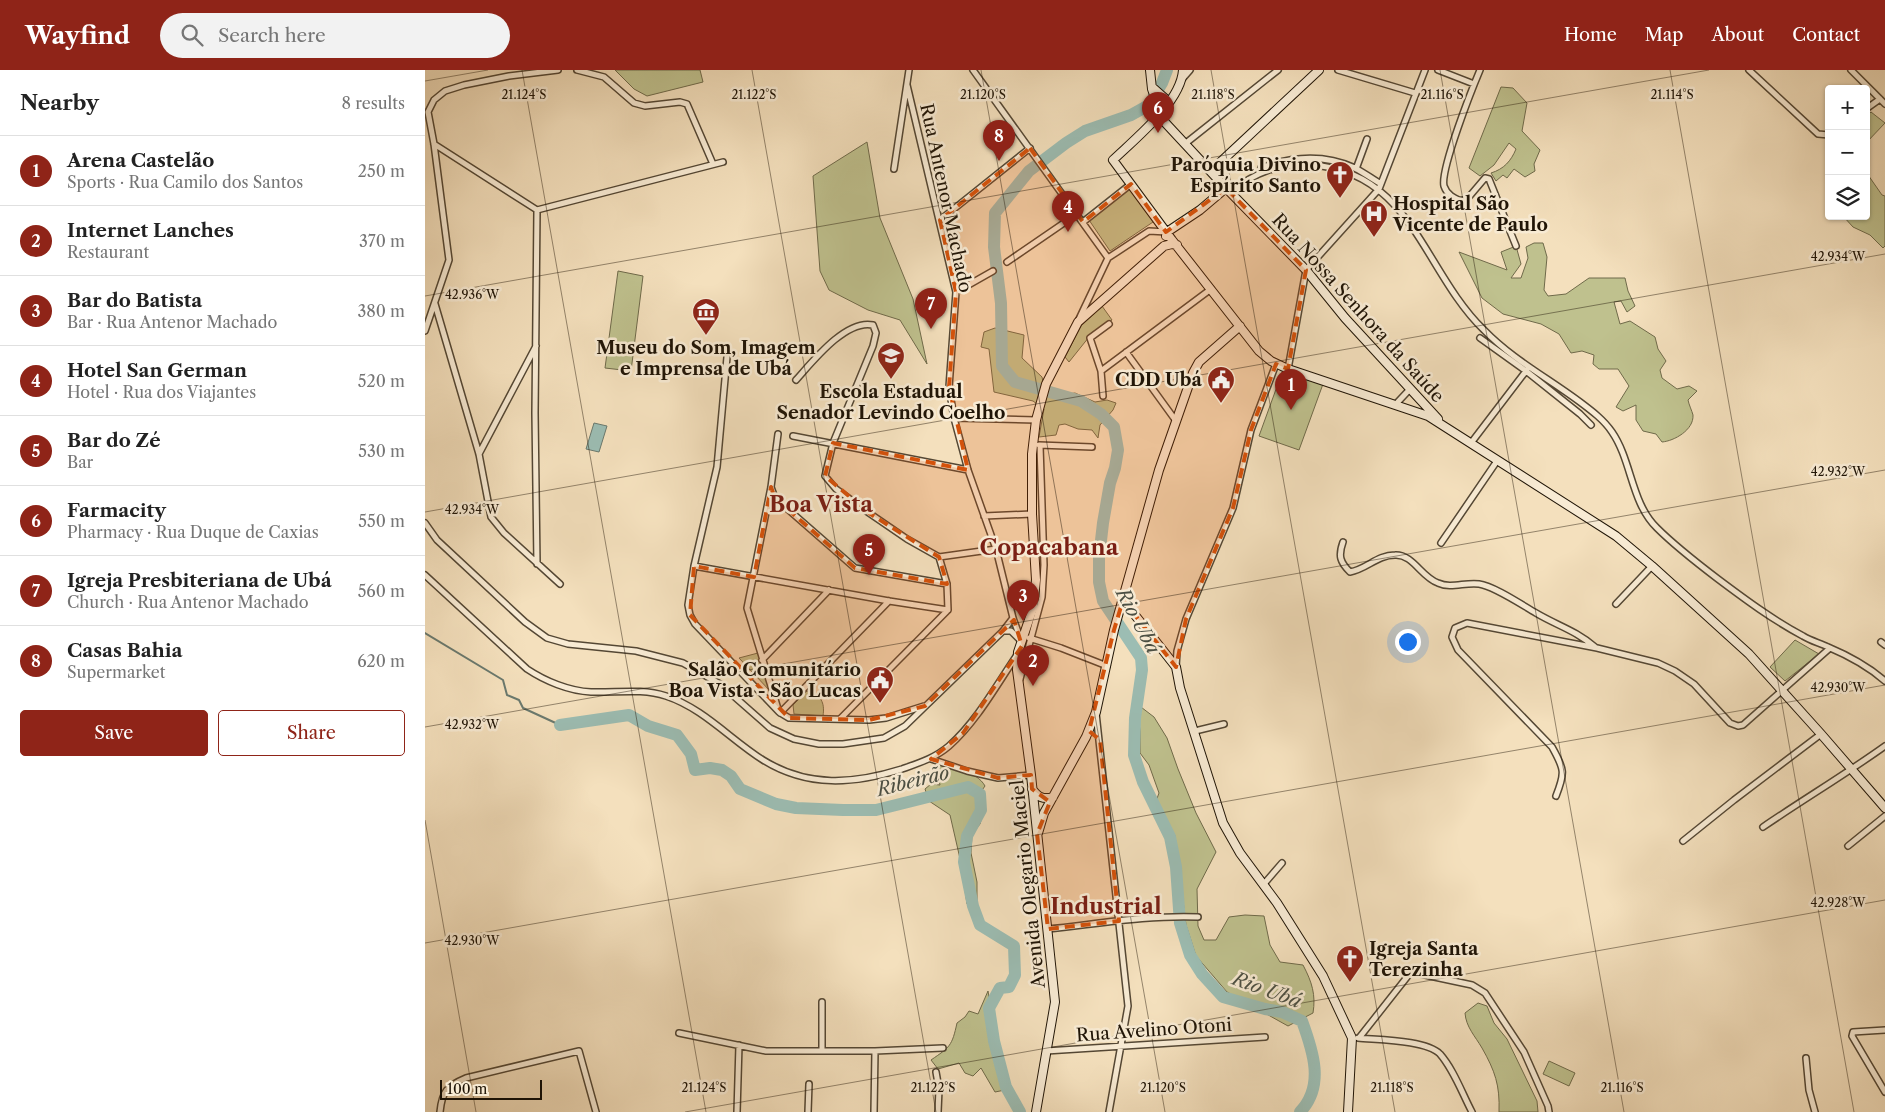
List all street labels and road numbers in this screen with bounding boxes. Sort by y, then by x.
street label: Rua Antenor Machado [915,101,977,295]
street label: Rua Nossa Senhora da Saúde [1267,209,1449,407]
street label: Avenida Olegario Maciel [1006,779,1050,990]
street label: Rua Avelino Otoni [1075,1014,1233,1046]

